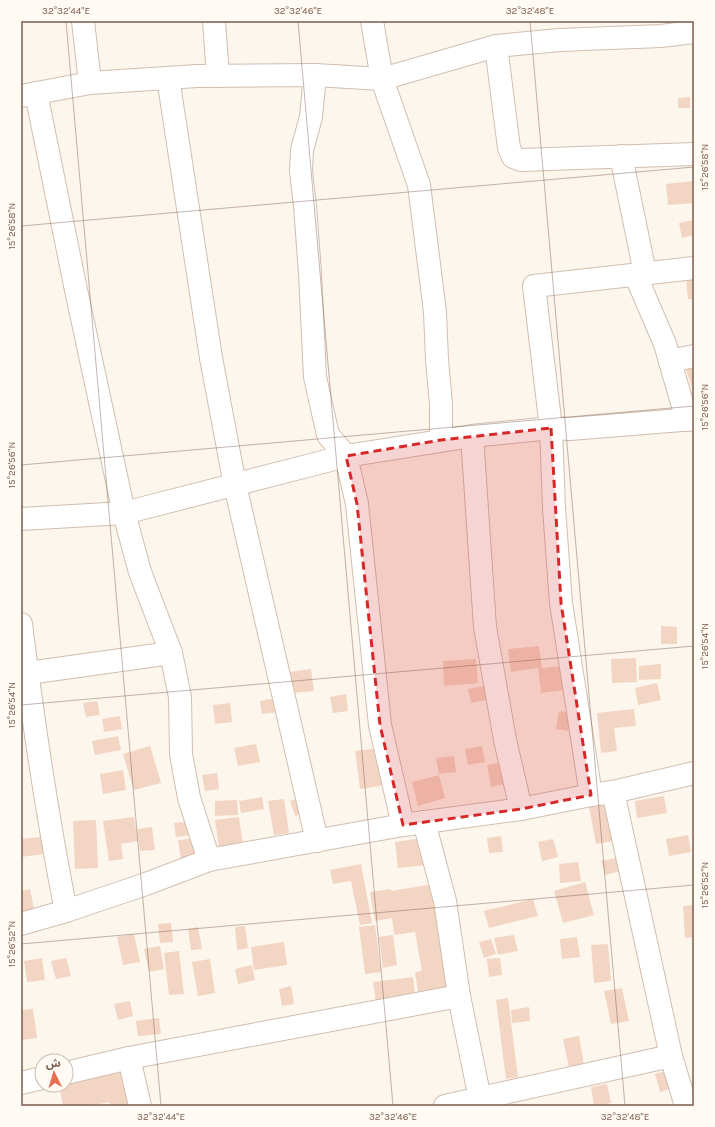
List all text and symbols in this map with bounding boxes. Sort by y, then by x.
text: 32°32'44"E [42,5,90,17]
text: 32°32'46"E [274,5,322,17]
text: 32°32'48"E [506,5,554,17]
text: 15°26'58"N [699,144,711,190]
text: 15°26'58"N [6,203,18,249]
text: 15°26'56"N [699,384,711,430]
text: 15°26'56"N [6,442,18,488]
text: 15°26'54"N [699,623,711,669]
text: 15°26'54"N [6,682,18,728]
text: 15°26'52"N [699,862,711,908]
text: 15°26'52"N [6,921,18,967]
north arrow [34,1053,74,1093]
text: ش [45,1056,61,1071]
text: 32°32'44"E [137,1111,185,1123]
text: 32°32'46"E [369,1111,417,1123]
text: 32°32'48"E [601,1111,649,1123]

